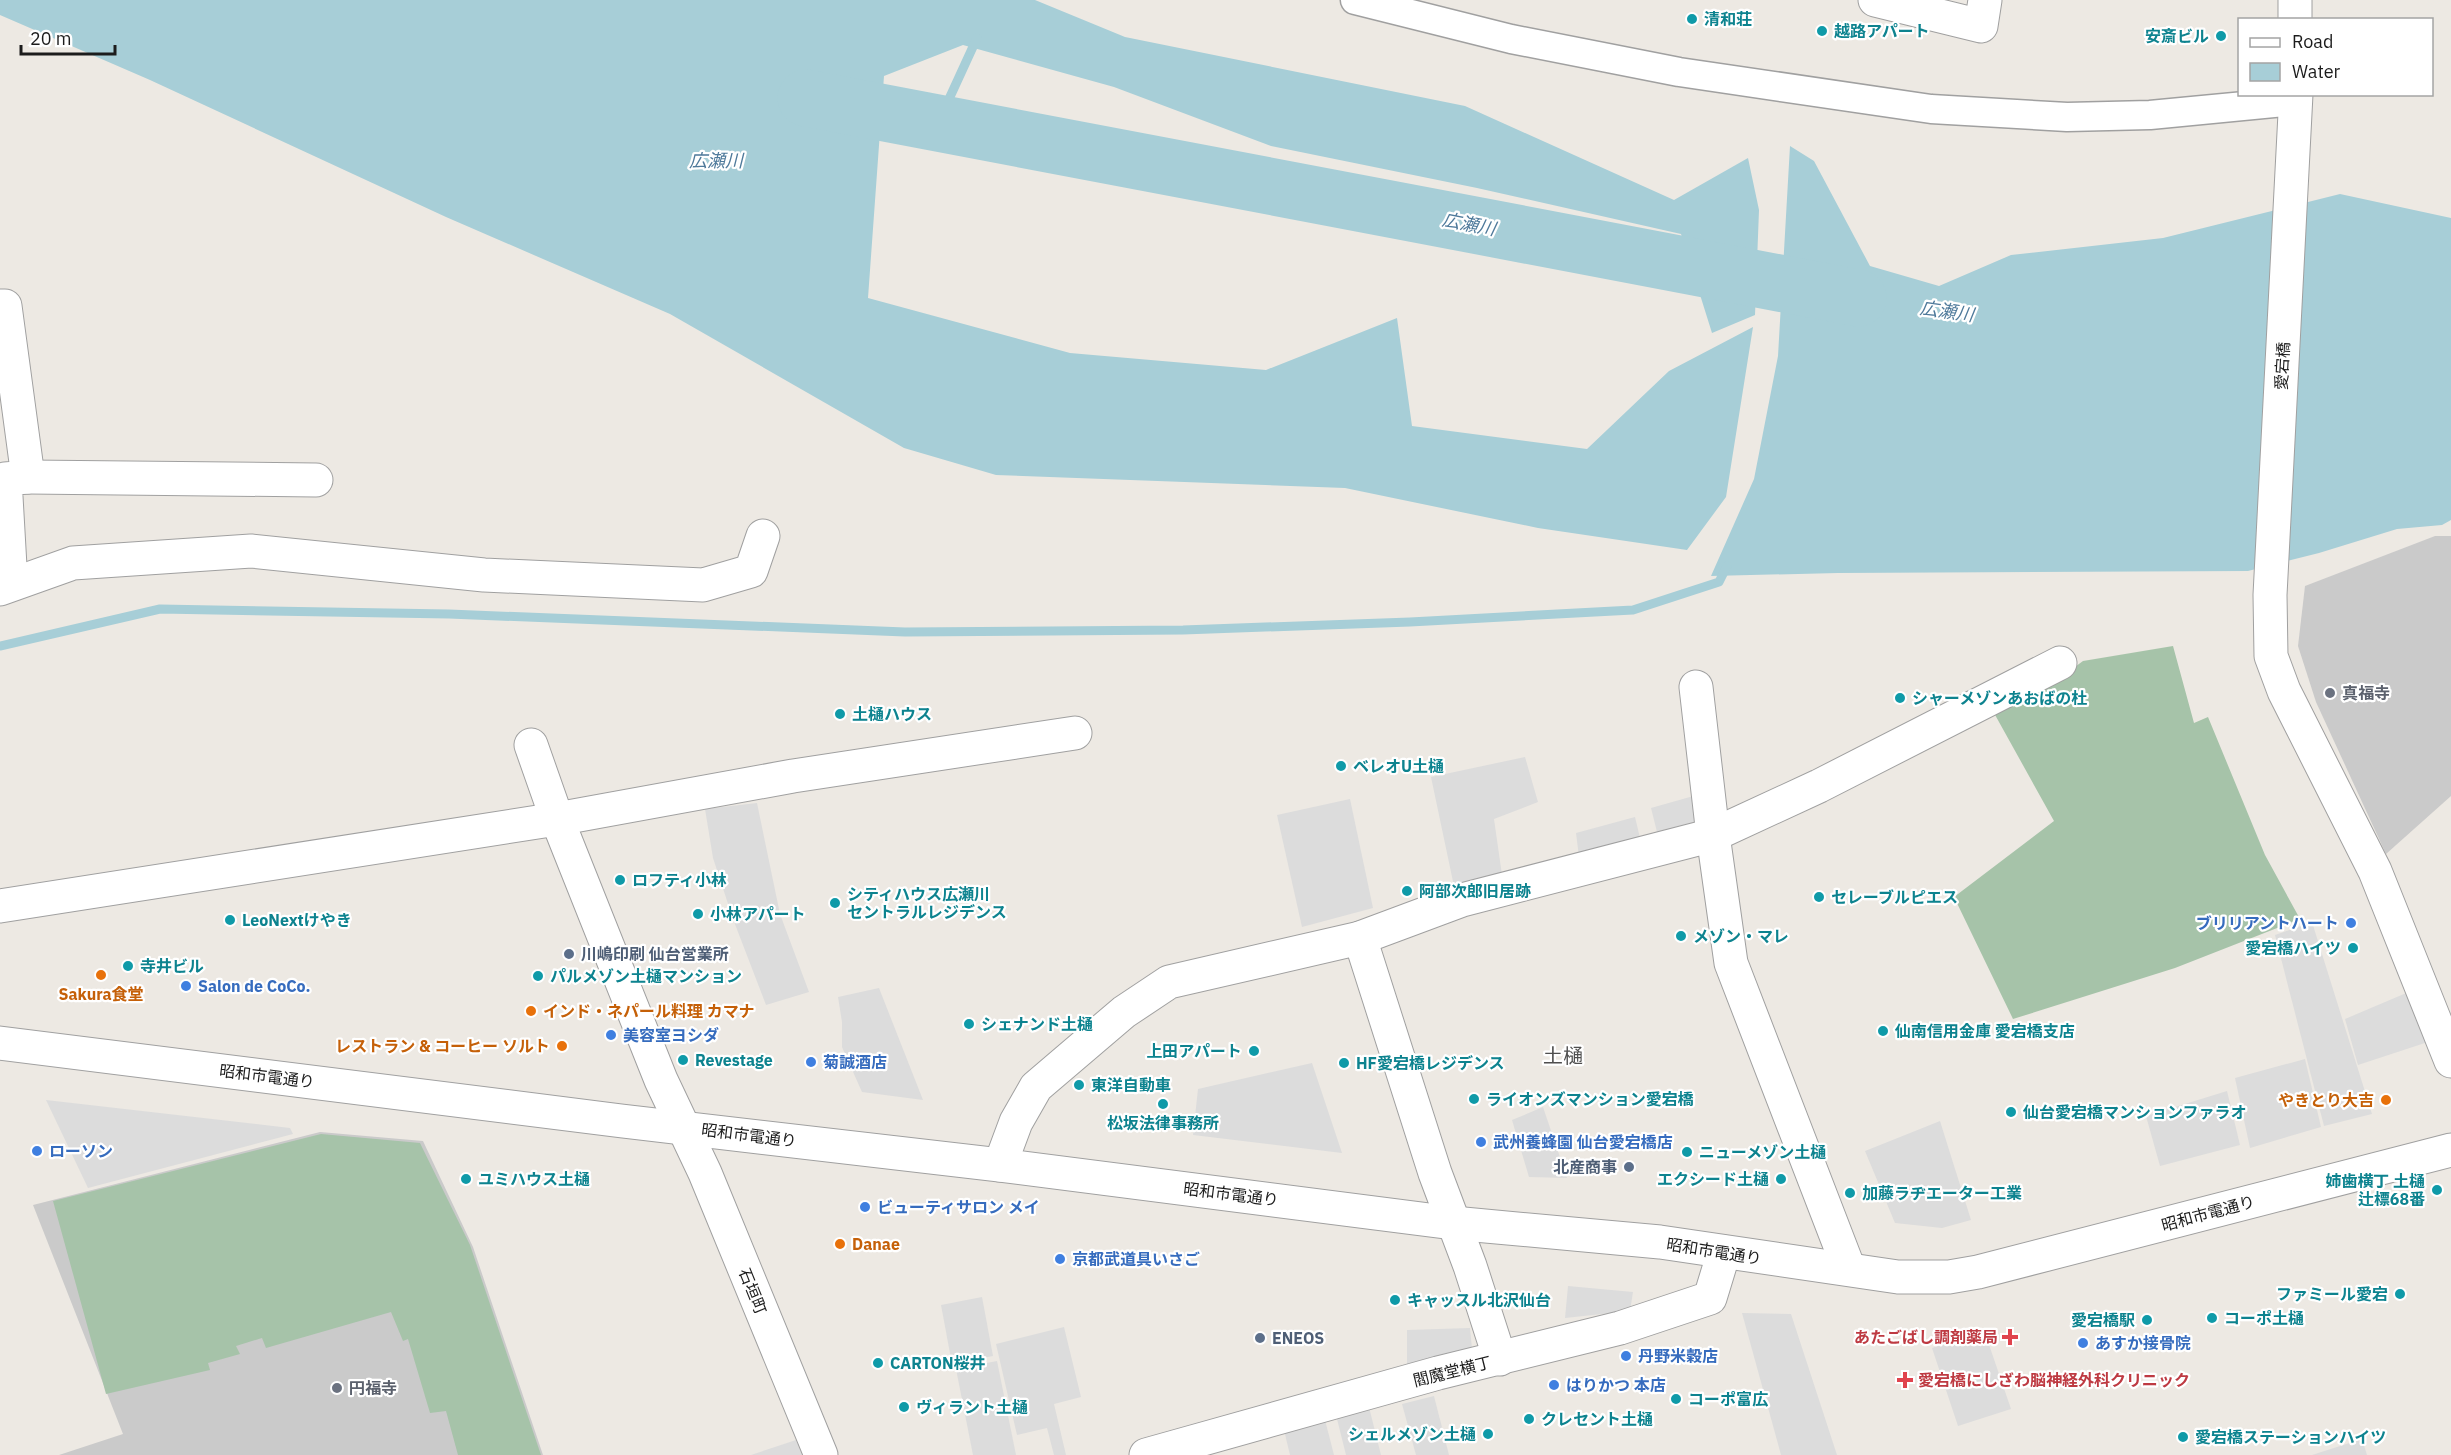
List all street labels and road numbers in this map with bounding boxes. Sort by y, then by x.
street label: 愛宕橋 [2271,342,2293,390]
street label: 昭和市電通り [218,1060,316,1092]
street label: 昭和市電通り [700,1119,798,1151]
street label: 昭和市電通り [1182,1178,1280,1210]
street label: 昭和市電通り [2159,1191,2257,1235]
street label: 昭和市電通り [1665,1234,1763,1268]
street label: 石垣町 [735,1265,771,1317]
street label: 閻魔堂横丁 [1411,1352,1493,1390]

